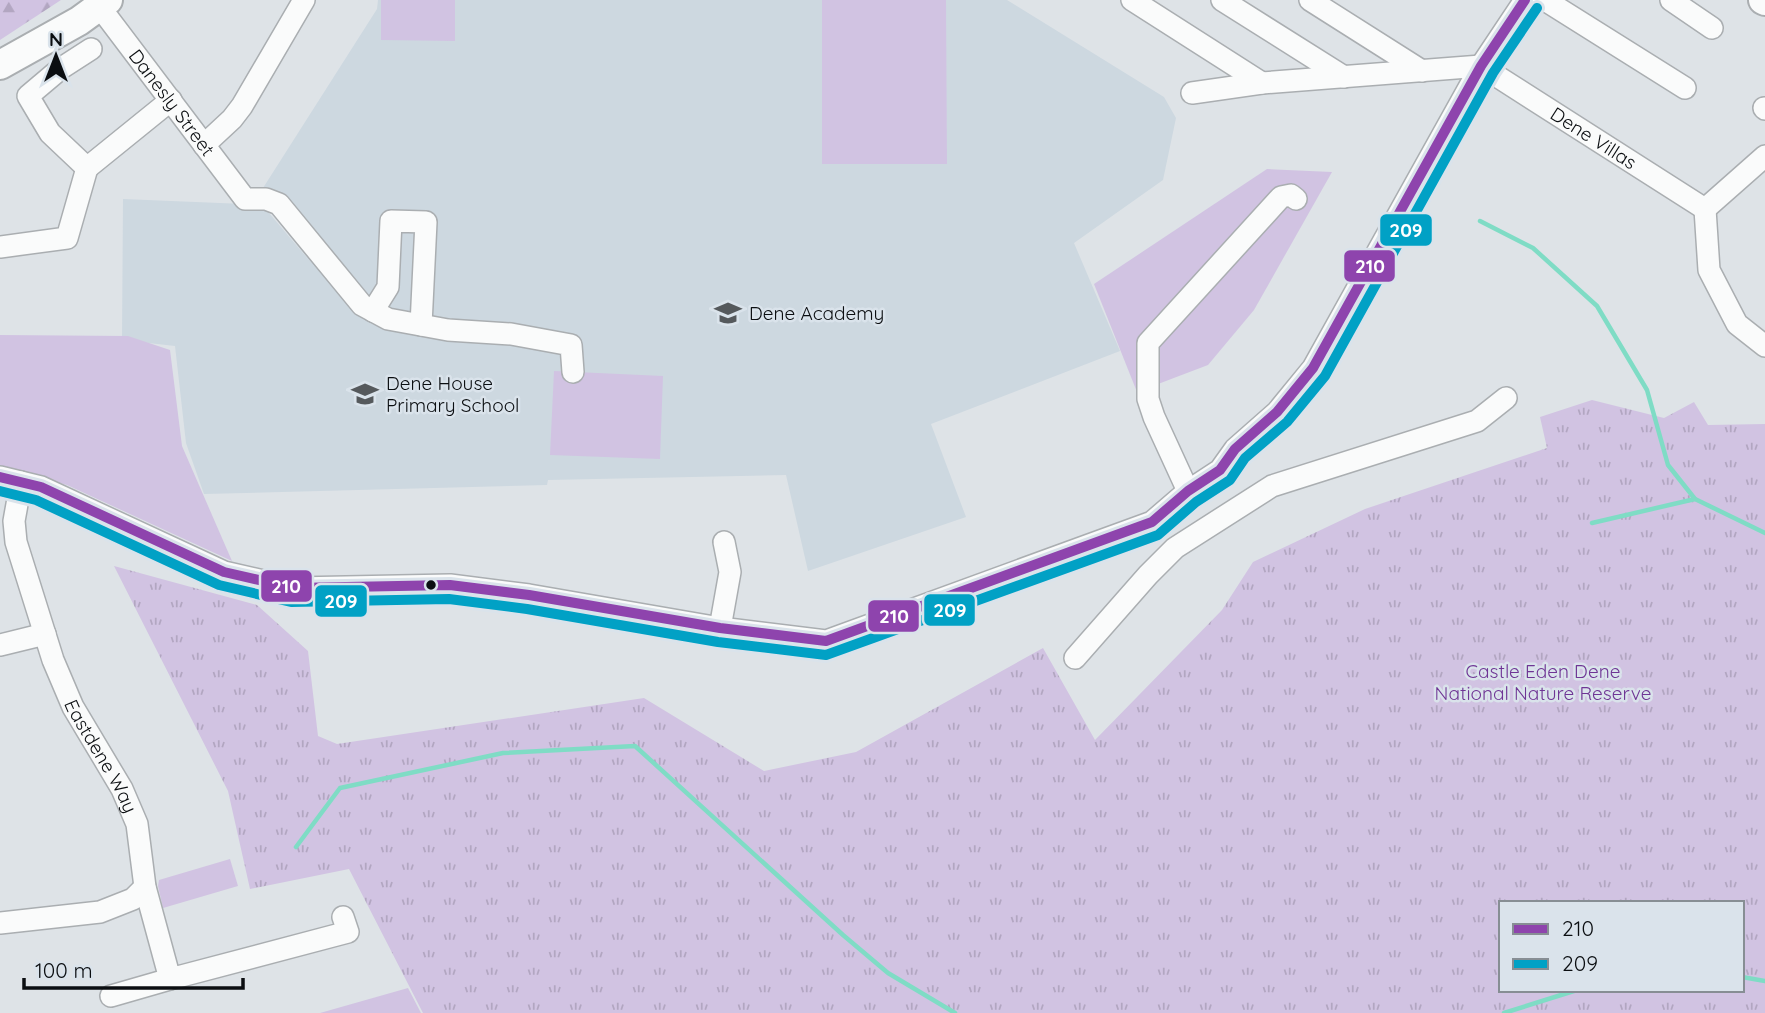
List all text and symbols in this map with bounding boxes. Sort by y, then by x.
north arrow [21,21,91,91]
text: N [49,27,63,51]
street label: Danesly Street [124,44,220,161]
street label: Dene Villas [1546,102,1641,174]
line badge: 209 [1379,213,1433,247]
text: 209 [1389,218,1423,242]
line badge: 210 [1343,249,1396,283]
text: 210 [1355,254,1385,278]
school or university icon: Dene Academy [713,298,743,328]
place label: Dene Academy [749,301,884,325]
place label: Dene House Primary School [386,371,519,417]
school or university icon: Dene House Primary School [350,379,380,409]
line badge: 210 [260,569,313,603]
text: 210 [271,574,301,598]
unlabelled marker [424,578,438,592]
line badge: 209 [314,584,368,618]
text: 209 [324,589,358,613]
line badge: 209 [923,593,976,627]
text: 209 [933,598,967,622]
line badge: 210 [867,599,920,633]
text: 210 [879,604,909,628]
park label: Castle Eden Dene National Nature Reserve [1435,659,1651,705]
street label: Eastdene Way [59,696,143,816]
legend [1499,901,1744,992]
text: 210 [1562,915,1594,941]
scale bar [24,946,243,990]
text: 209 [1562,950,1598,976]
text: 100 m [35,957,93,983]

